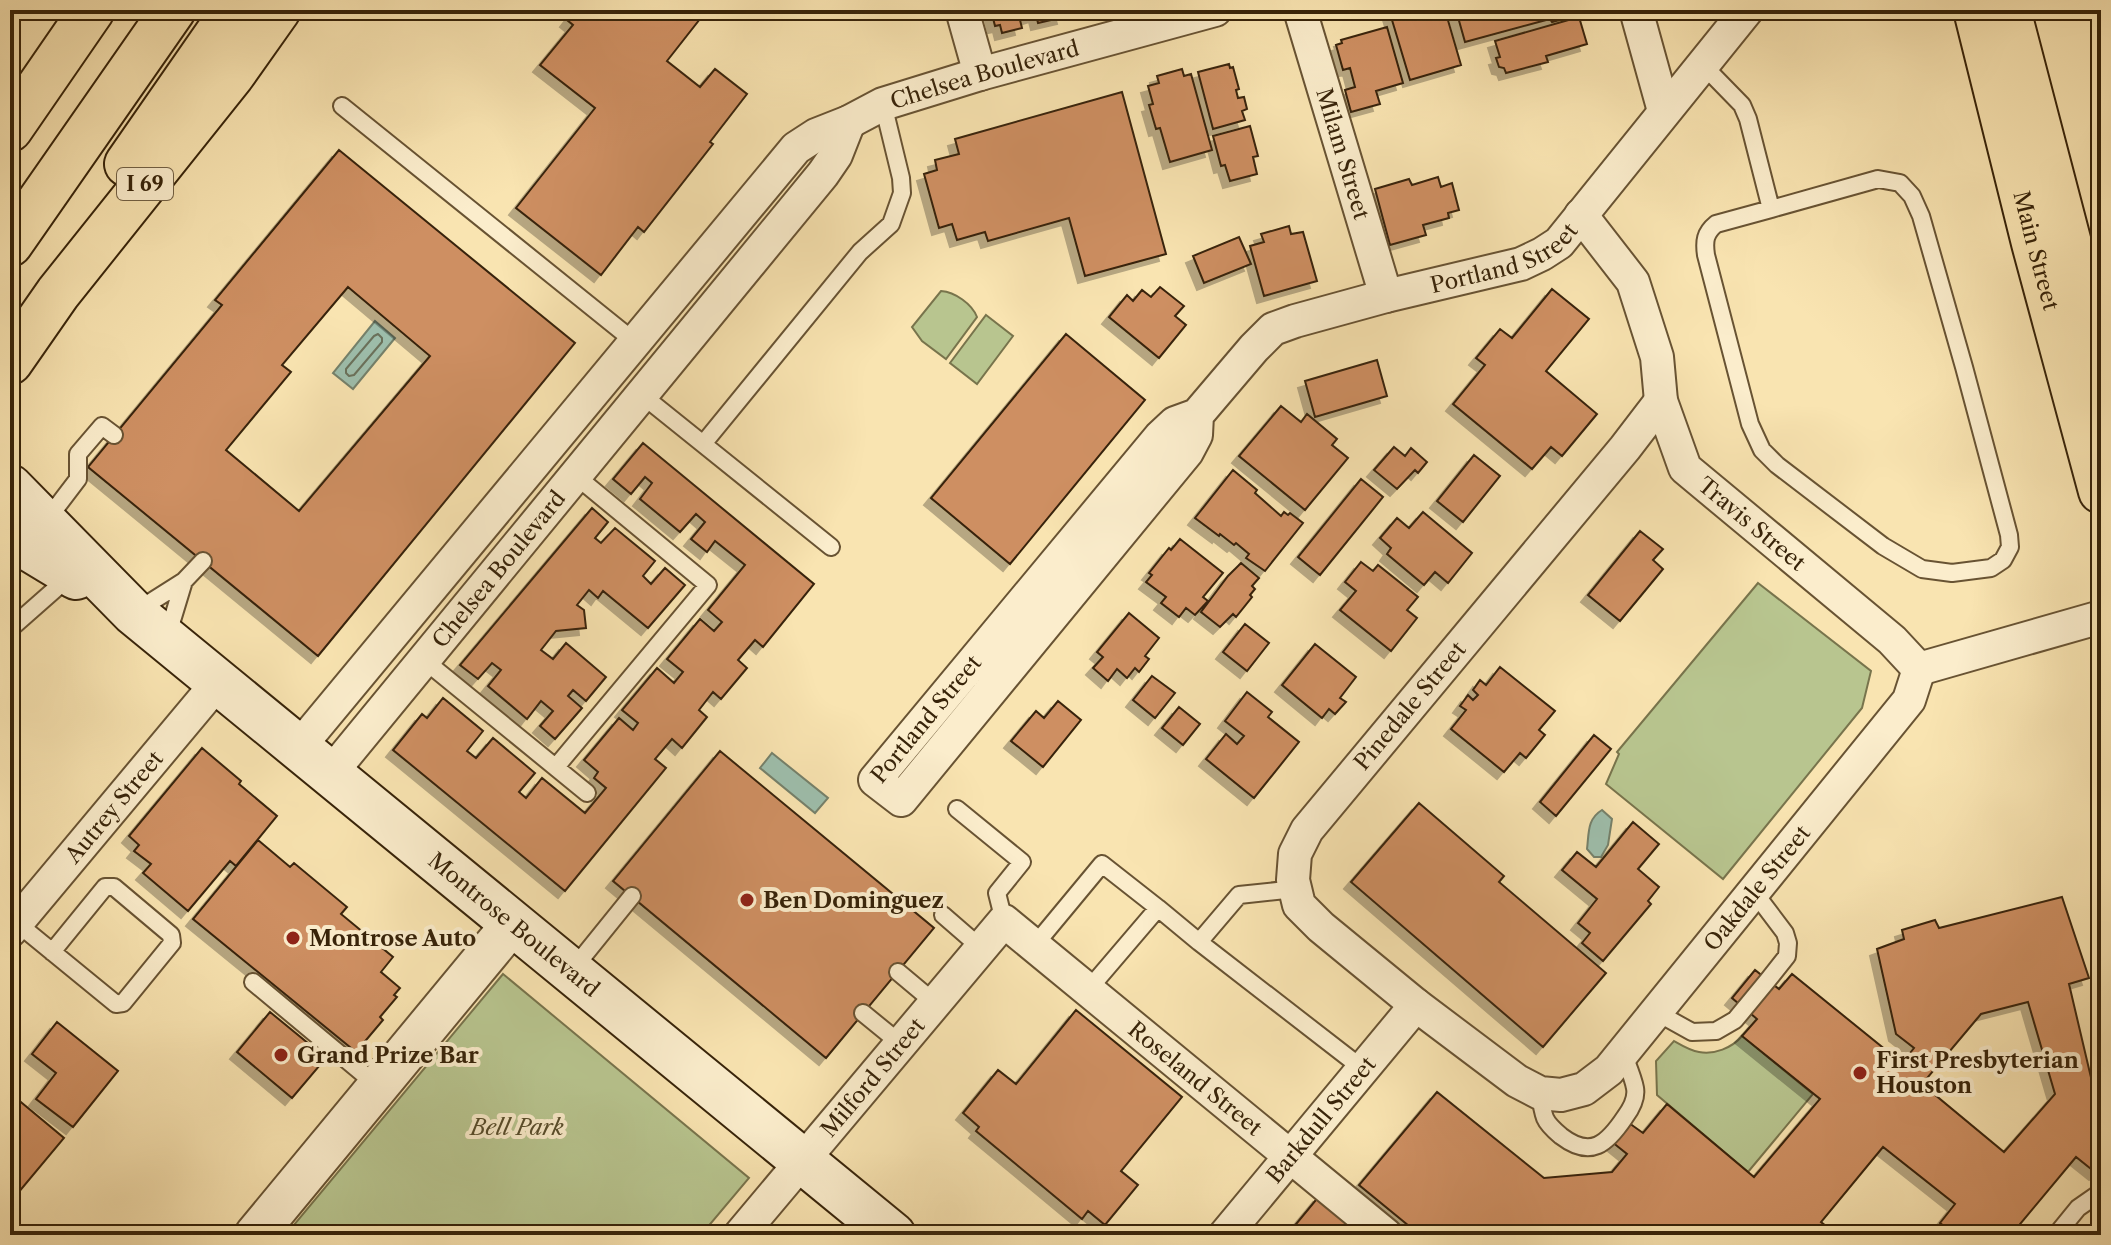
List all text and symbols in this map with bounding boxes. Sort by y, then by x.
street label: Chelsea Boulevard [887,34,1082,114]
street label: Milam Street [1311,85,1376,223]
road number: I 69 [117,168,173,200]
street label: Main Street [2008,188,2065,313]
street label: Portland Street [1428,217,1583,299]
street label: Travis Street [1693,471,1811,576]
street label: Chelsea Boulevard [426,485,571,653]
street label: Pinedale Street [1348,636,1472,776]
street label: Portland Street [865,649,987,788]
street label: Autrey Street [59,745,169,869]
street label: Oakdale Street [1698,819,1816,956]
street label: Montrose Boulevard [423,846,605,1002]
place label: Ben Dominguez [763,887,944,914]
marker: Ben Dominguez [738,891,756,909]
place label: Montrose Auto [309,925,476,952]
marker: Montrose Auto [284,929,302,947]
street label: Milford Street [815,1012,930,1142]
street label: Roseland Street [1123,1016,1268,1141]
place label: Grand Prize Bar [297,1042,479,1069]
marker: Grand Prize Bar [272,1046,290,1064]
place label: First Presbyterian Houston [1876,1047,2079,1099]
street label: Barkdull Street [1260,1051,1381,1188]
marker: First Presbyterian Houston [1851,1064,1869,1082]
park label: Bell Park [468,1114,564,1141]

